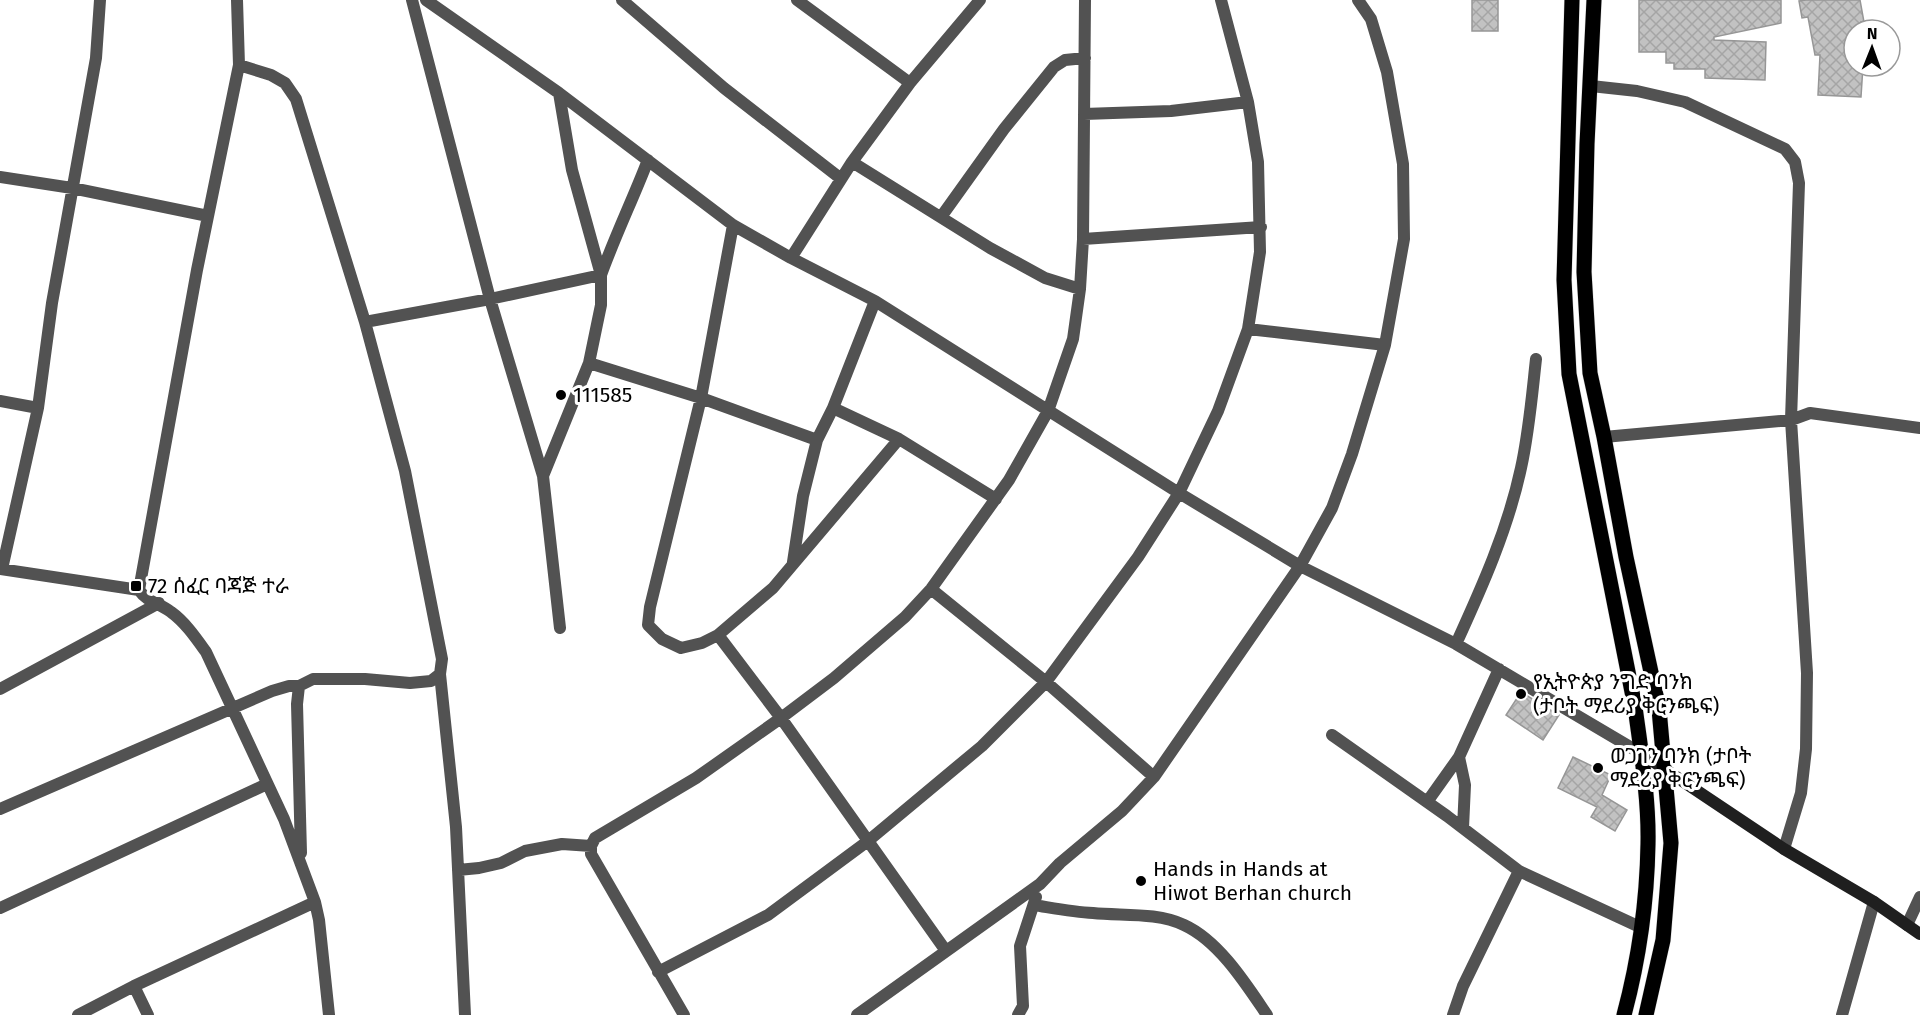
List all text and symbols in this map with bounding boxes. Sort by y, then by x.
north arrow [1842,18,1902,78]
text: N [1867,24,1878,43]
place label: 111585 [573,382,632,408]
marker: 111585 [554,388,568,402]
place label: 72 ሰፈር ባጃጅ ተራ [148,573,289,599]
marker: 72 ሰፈር ባጃጅ ተራ [129,579,143,593]
place label: የኢትዮጵያ ንግድ ባንክ (ታቦት ማደሪያ ቅርንጫፍ) [1533,669,1719,719]
marker: የኢትዮጵያ ንግድ ባንክ (ታቦት ማደሪያ ቅርንጫፍ) [1514,687,1528,701]
place label: ወጋገን ባንክ (ታቦት ማደሪያ ቅርንጫፍ) [1610,743,1752,793]
marker: ወጋገን ባንክ (ታቦት ማደሪያ ቅርንጫፍ) [1591,761,1605,775]
place label: Hands in Hands at Hiwot Berhan church [1153,856,1352,906]
marker: Hands in Hands at Hiwot Berhan church [1134,874,1148,888]

